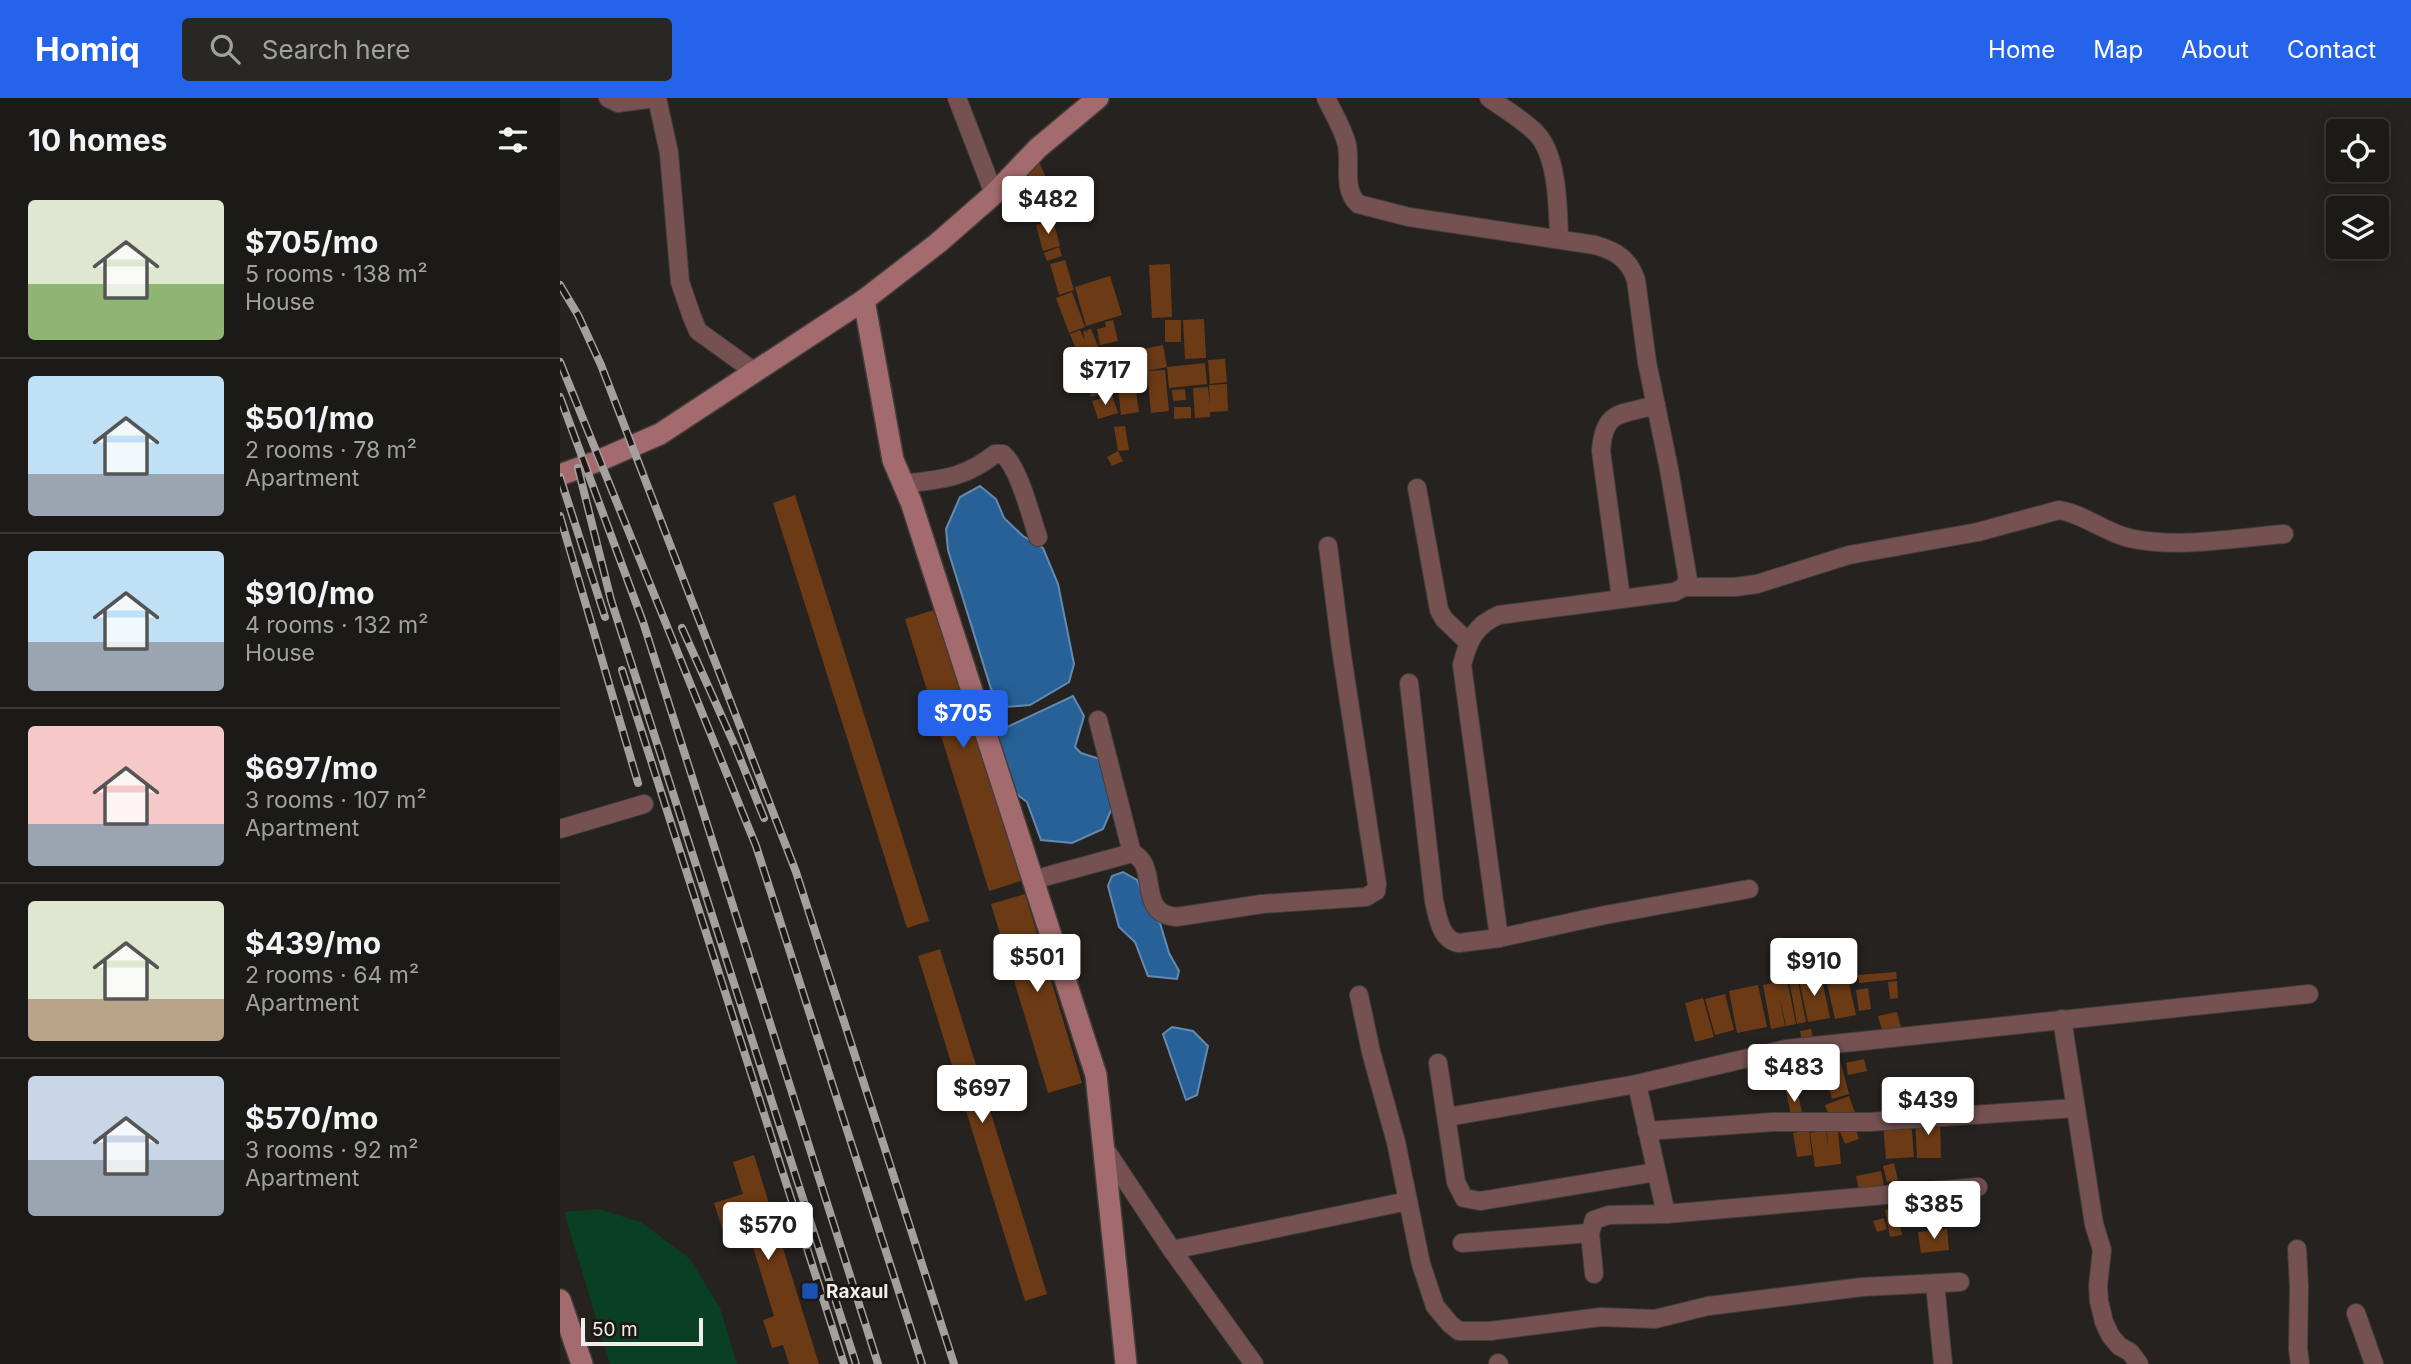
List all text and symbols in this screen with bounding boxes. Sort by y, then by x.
search box [182,18,672,81]
text: Homiq [35,29,140,69]
icon: search [206,30,244,68]
text: Search here [262,34,410,65]
text: Home [1988,35,2055,64]
text: Map [2093,35,2143,64]
text: About [2181,35,2249,64]
text: Contact [2287,35,2376,64]
map controls [2326,119,2389,259]
button: locate [2326,119,2389,182]
icon: filters [494,121,532,159]
text: 10 homes [28,122,167,158]
pin: $482 [1007,176,1089,236]
text: $482 [1018,185,1078,213]
button: layers [2326,196,2389,259]
text: $705/mo [245,224,378,260]
icon: home [84,228,168,312]
text: 5 rooms · 138 m² [245,260,428,288]
text: House [245,288,315,316]
pin: $717 [1064,348,1146,407]
text: $717 [1079,356,1131,384]
text: $501/mo [245,400,374,436]
icon: home [84,404,168,488]
text: 2 rooms · 78 m² [245,436,417,464]
text: Apartment [245,464,359,492]
text: $910/mo [245,575,375,611]
icon: home [84,579,168,663]
text: 4 rooms · 132 m² [245,611,428,639]
text: House [245,639,315,667]
pin: $705 [922,690,1004,750]
text: $705 [934,699,992,727]
text: $697/mo [245,750,378,786]
icon: home [84,754,168,838]
text: 3 rooms · 107 m² [245,786,427,814]
text: Apartment [245,814,359,842]
text: $439/mo [245,925,381,961]
icon: home [84,929,168,1013]
pin: $501 [996,934,1078,994]
pin: $910 [1773,939,1855,998]
text: $501 [1009,943,1065,971]
text: $910 [1786,947,1842,975]
text: 2 rooms · 64 m² [245,961,419,989]
text: Apartment [245,989,359,1017]
pin: $483 [1753,1044,1835,1104]
text: $483 [1764,1053,1824,1081]
pin: $697 [941,1066,1023,1125]
text: $697 [953,1074,1011,1102]
pin: $439 [1887,1077,1969,1137]
text: $439 [1898,1086,1958,1114]
text: $570/mo [245,1100,378,1136]
icon: home [84,1104,168,1188]
text: 3 rooms · 92 m² [245,1136,418,1164]
text: Apartment [245,1164,359,1192]
pin: $385 [1893,1182,1975,1241]
text: $385 [1904,1190,1964,1218]
pin: $570 [727,1202,809,1262]
text: $570 [739,1211,797,1239]
place label: Raxaul [826,1280,888,1303]
marker: Raxaul [800,1281,820,1301]
scale bar [581,1315,704,1347]
text: 50 m [592,1318,638,1341]

